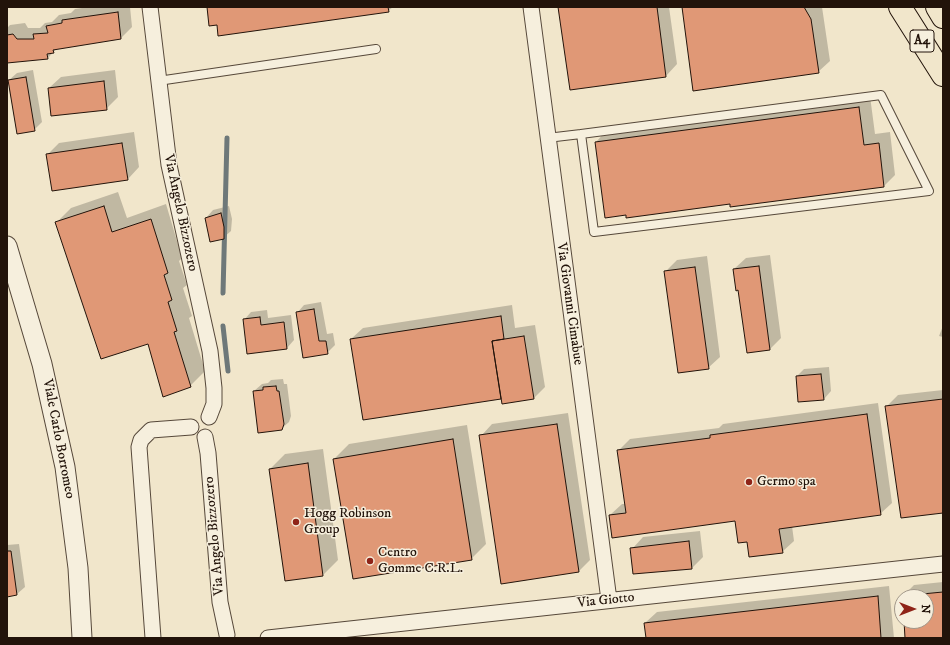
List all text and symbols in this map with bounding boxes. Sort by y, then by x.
road number: A4 [910,30,934,52]
street label: Via Angelo Bizzozero [159,153,201,273]
street label: Via Giovanni Cimabue [552,242,586,366]
street label: Viale Carlo Borromeo [38,378,78,500]
place label: Germo spa [757,474,816,490]
street label: Via Angelo Bizzozero [201,476,229,596]
marker: Germo spa [744,477,754,487]
place label: Hogg Robinson Group [304,506,391,538]
marker: Hogg Robinson Group [291,517,301,527]
place label: Centro Gomme C.R.L. [378,545,463,578]
marker: Centro Gomme C.R.L. [365,556,375,566]
north arrow [894,589,934,629]
street label: Via Giotto [577,590,635,612]
text: N [918,604,932,614]

